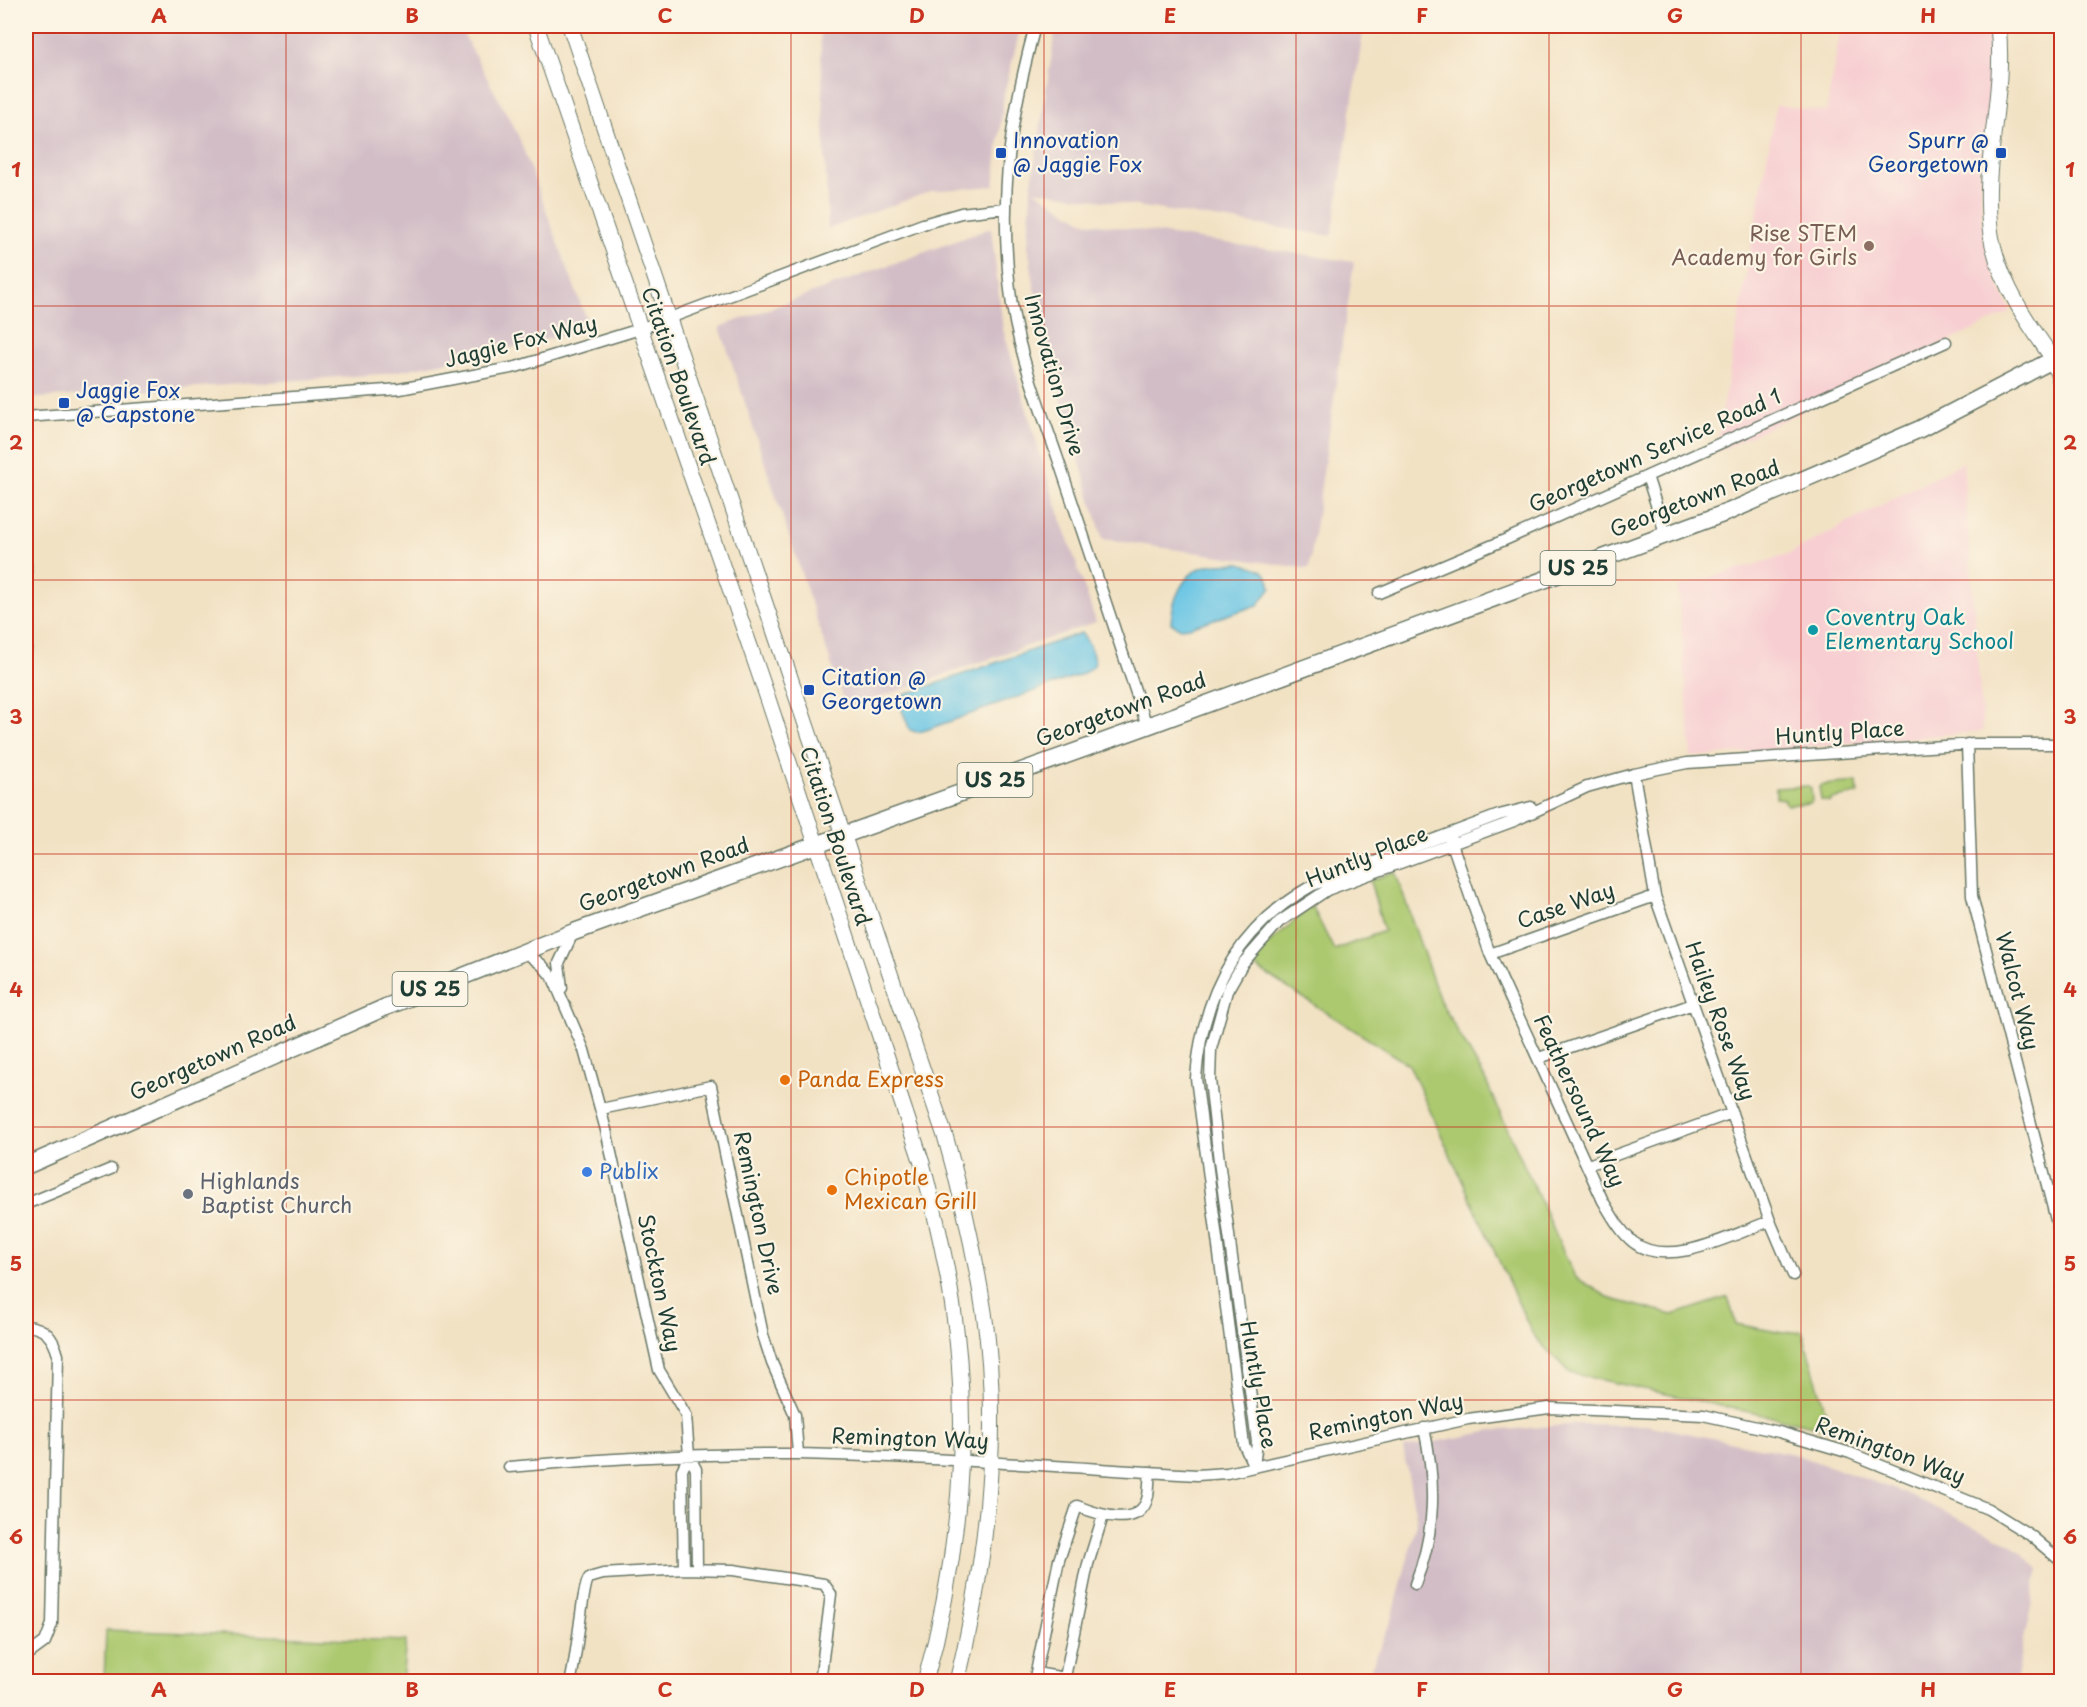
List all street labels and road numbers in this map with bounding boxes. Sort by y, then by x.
street label: Citation Boulevard [634,282,725,469]
street label: Innovation Drive [1018,290,1094,459]
street label: Jaggie Fox Way [441,306,600,374]
street label: Georgetown Service Road 1 [1523,379,1786,519]
street label: Georgetown Road [1605,450,1784,544]
road number: US 25 [1540,551,1616,585]
street label: Georgetown Road [1030,662,1210,754]
street label: Huntly Place [1774,711,1905,751]
street label: Citation Boulevard [793,742,881,929]
road number: US 25 [958,763,1032,797]
street label: Huntly Place [1300,816,1432,894]
street label: Georgetown Road [573,827,753,919]
street label: Case Way [1512,872,1618,936]
street label: Walcot Way [1989,928,2049,1053]
street label: Hailey Rose Way [1678,936,1766,1104]
road number: US 25 [392,972,468,1006]
street label: Georgetown Road [124,1005,301,1107]
street label: Feathersound Way [1527,1008,1635,1192]
street label: Remington Drive [727,1128,793,1297]
street label: Stockton Way [631,1210,691,1355]
street label: Huntly Place [1233,1318,1287,1451]
street label: Remington Way [1305,1383,1466,1447]
street label: Remington Way [1811,1407,1970,1491]
street label: Remington Way [831,1418,989,1456]

